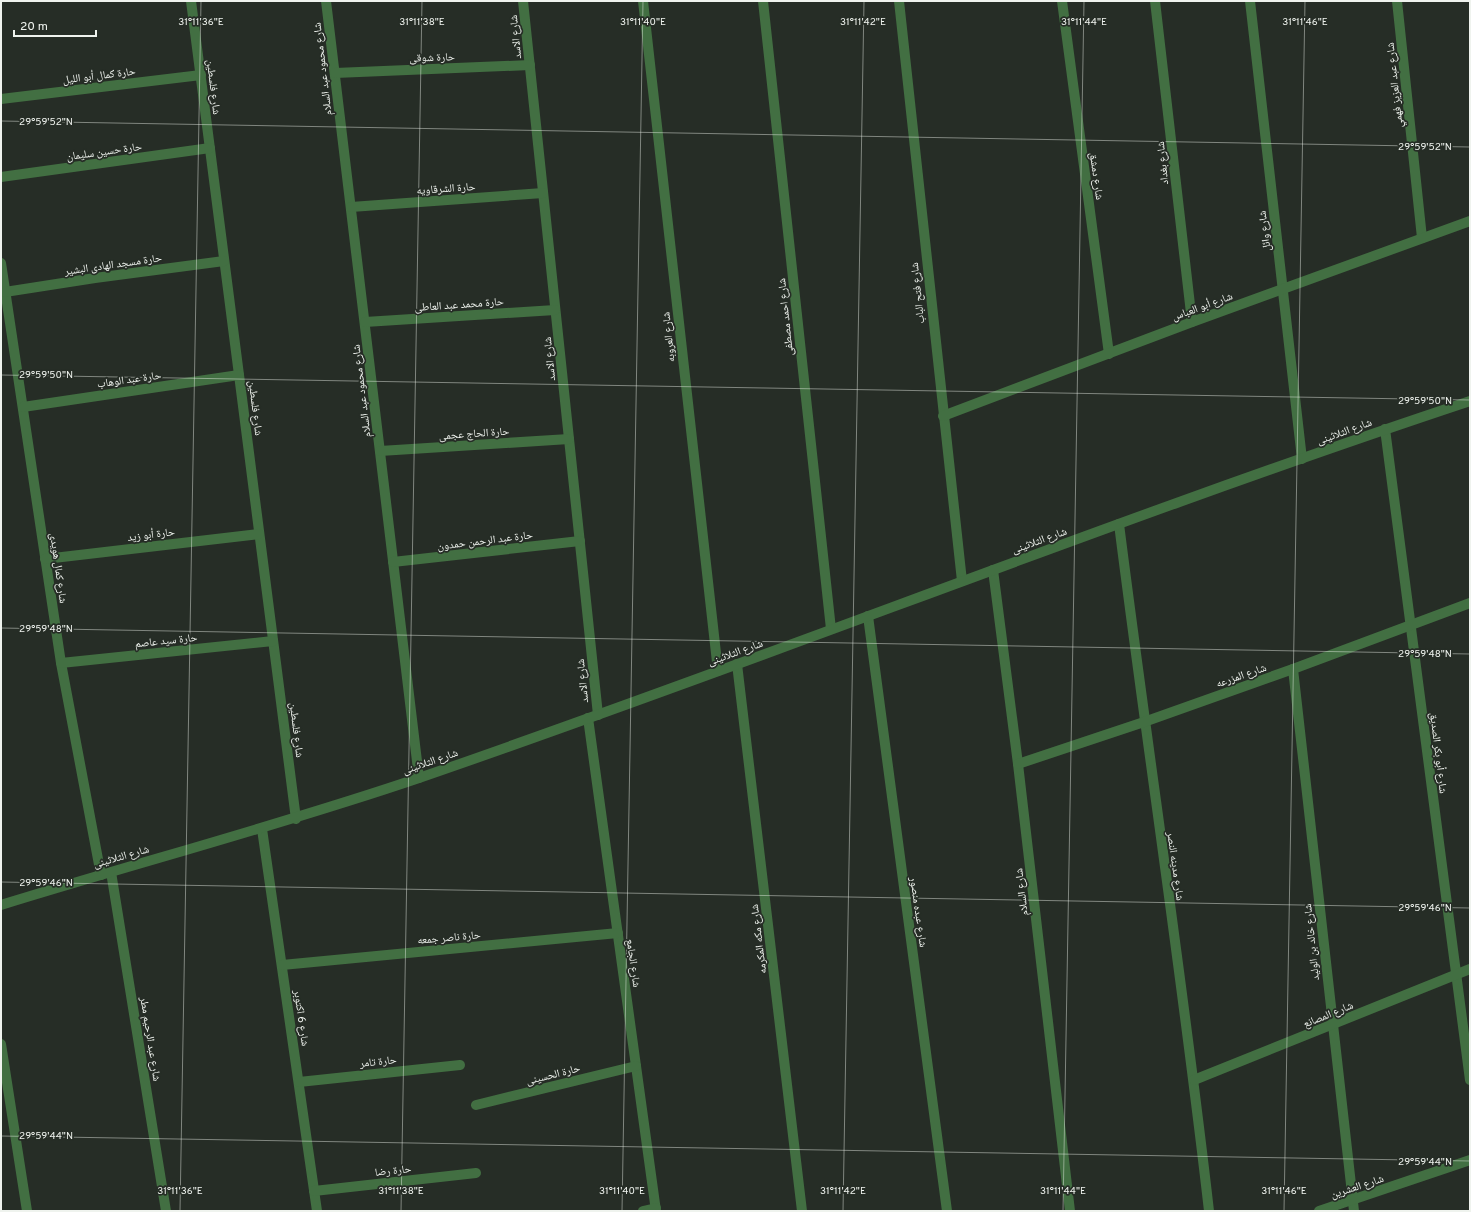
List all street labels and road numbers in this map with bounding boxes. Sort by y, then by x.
street label: شارع الاسد [507,14,525,60]
street label: شارع محمود عبد السلام [310,22,336,116]
street label: شارع عبد العزيز فهمي [1384,41,1407,128]
street label: حارة شوقى [409,50,455,66]
street label: شارع فلسطين [203,59,223,115]
street label: حارة كمال أبو الليل [62,64,137,87]
street label: حارة حسين سليمان [66,140,143,164]
street label: شارع بغداد [1154,141,1172,185]
street label: شارع دمشق [1086,152,1106,201]
street label: حارة الشرقاويه [416,180,476,198]
street label: شارع وائل [1256,210,1274,252]
street label: حارة مسجد الهادى البشير [63,251,163,279]
street label: شارع فتح الباب [908,262,928,324]
street label: شارع احمد مصطفى [775,277,797,356]
street label: شارع أبو العباس [1170,289,1235,324]
street label: حارة محمد عبد العاطى [414,295,504,315]
street label: شارع العروبه [659,311,679,363]
street label: شارع الاسد [541,336,559,382]
street label: شارع محمود عبد السلام [349,344,375,438]
street label: حارة عبد الوهاب [96,369,162,391]
street label: شارع فلسطين [245,380,265,436]
street label: شارع الثلاثينى [1315,416,1374,448]
street label: حارة الحاج عجمى [438,425,510,443]
street label: حارة أبو زيد [126,524,176,545]
street label: شارع الثلاثينى [1010,525,1069,557]
street label: حارة عبد الرحمن حمدون [437,528,534,554]
street label: شارع كمال هويدى [46,532,70,604]
street label: حارة سيد عاصم [134,631,198,651]
street label: شارع الثلاثينى [706,637,765,669]
street label: شارع الاسد [574,658,592,704]
street label: شارع المزرعه [1214,661,1268,691]
street label: شارع فلسطين [286,702,306,758]
street label: شارع أبو بكر الصديق [1426,712,1451,794]
street label: شارع الثلاثينى [401,746,460,778]
street label: شارع مدينه النصر [1163,830,1187,901]
street label: شارع الثلاثينى [92,842,151,872]
street label: شارع السلام [1012,867,1032,916]
street label: شارع عبده منصور [906,875,930,948]
street label: شارع مكه المكرمه [748,903,770,975]
street label: شارع خالد بن الوليد [1301,903,1323,981]
street label: حارة ناصر جمعه [417,928,481,948]
street label: شارع الجامع [623,938,643,988]
street label: شارع 6 اكتوبر [290,988,312,1047]
street label: شارع عبد الرحيم مطر [136,995,164,1082]
street label: شارع المصانع [1301,999,1355,1031]
street label: حارة تامر [358,1053,397,1071]
street label: حارة الحسينى [525,1061,582,1088]
street label: حارة رضا [374,1162,412,1180]
street label: شارع العشرين [1329,1172,1386,1202]

